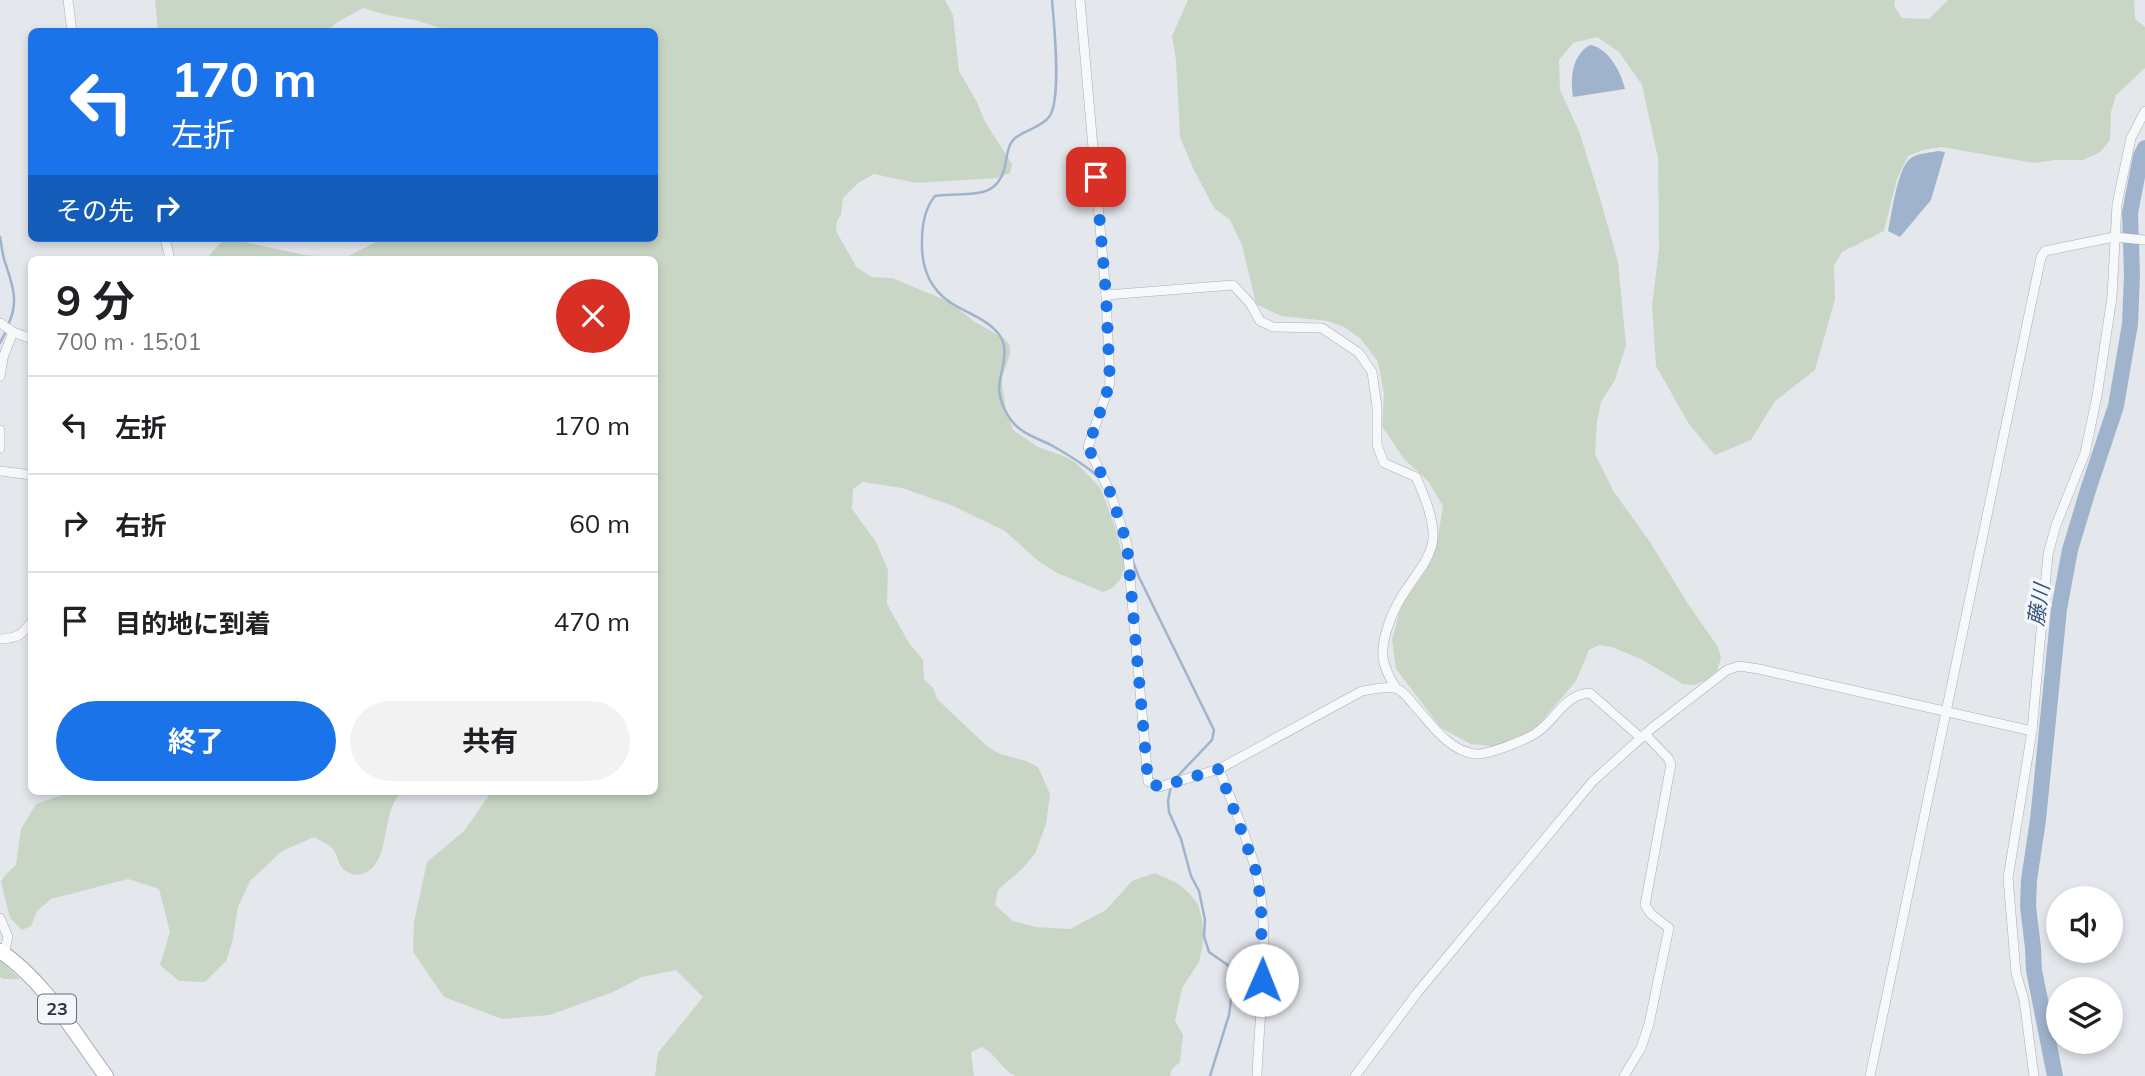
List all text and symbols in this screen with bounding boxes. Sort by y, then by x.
text: 170 m [171,48,317,109]
icon: left [56,56,147,147]
text: 左折 [171,114,235,154]
pin [1066,147,1126,207]
icon: arrive [1077,158,1115,196]
icon: right [148,189,186,227]
text: その先 [56,194,134,227]
text: 9 分 [56,274,135,327]
button: close [556,279,630,353]
text: 700 m · 15:01 [56,327,201,356]
icon: left [56,406,94,444]
text: 170 m [554,409,630,442]
text: 左折 [115,411,167,444]
icon: right [56,504,94,542]
text: 60 m [569,507,630,540]
text: 右折 [115,509,167,542]
water label: 藤川 [2022,580,2054,628]
icon: arrive [56,602,94,640]
text: 470 m [554,605,630,638]
text: 目的地に到着 [115,607,271,640]
button: 終了 [56,701,336,781]
button: 共有 [350,701,630,781]
map controls [2046,886,2123,1054]
button: sound [2046,886,2123,963]
position arrow [1225,943,1299,1017]
button: layers [2046,977,2123,1054]
road number: 23 [38,994,76,1024]

